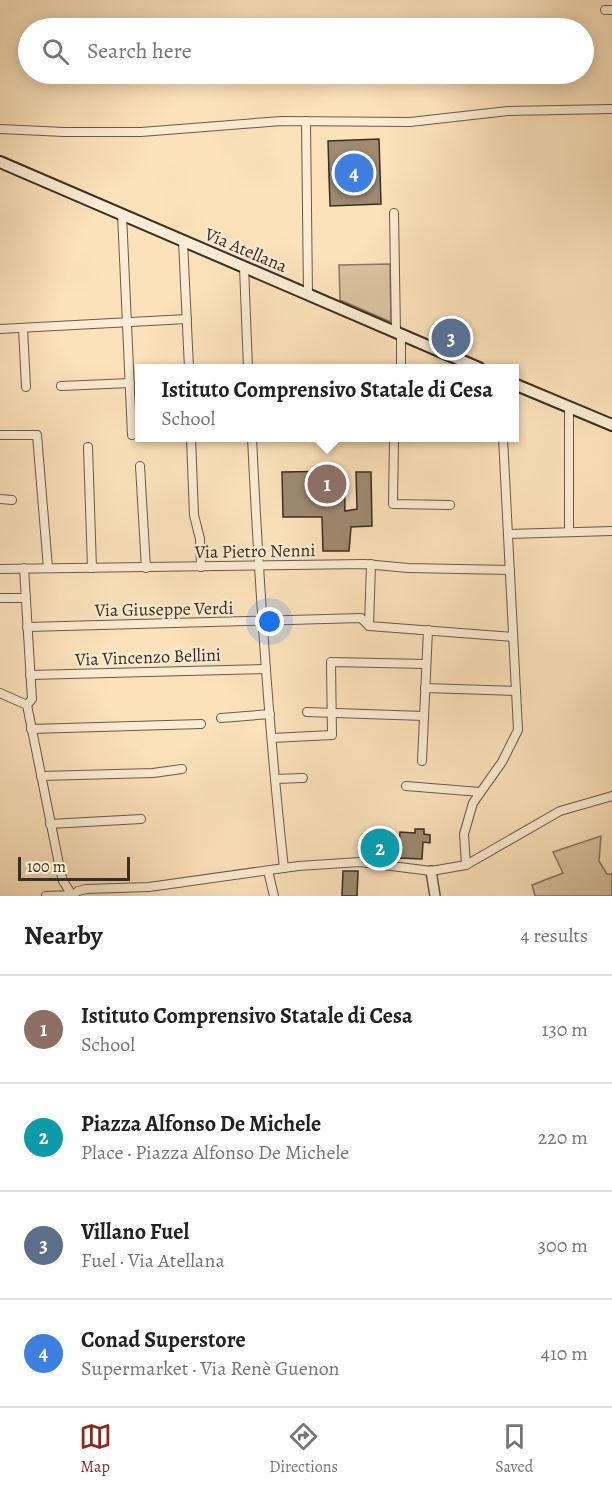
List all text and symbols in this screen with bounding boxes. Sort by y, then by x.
search box [18,18,594,84]
icon: search [39,35,72,68]
text: Search here [87,36,192,66]
pin: 4 [334,150,374,195]
street label: Via Atellana [200,222,291,278]
pin: 3 [432,316,470,360]
popup [135,364,519,442]
text: Istituto Comprensivo Statale di Cesa [161,375,493,405]
text: School [161,405,215,432]
pin: 1 [308,462,346,506]
street label: Via Pietro Nenni [193,538,316,564]
street label: Via Giuseppe Verdi [93,596,234,622]
your location [255,607,284,636]
street label: Via Vincenzo Bellini [74,642,221,672]
pin: 2 [360,826,400,870]
scale bar [18,854,130,882]
text: 100 m [27,856,66,878]
text: Nearby [24,918,103,953]
text: 4 results [520,922,588,949]
text: Istituto Comprensivo Statale di Cesa [81,1001,413,1031]
text: 1 [40,1016,47,1043]
text: 130 m [542,1016,588,1043]
text: School [81,1031,135,1058]
text: Piazza Alfonso De Michele [81,1109,321,1139]
text: 2 [39,1124,48,1151]
text: 220 m [538,1124,588,1151]
text: Place · Piazza Alfonso De Michele [81,1139,349,1166]
text: Villano Fuel [81,1217,189,1247]
text: 3 [39,1232,48,1259]
text: 300 m [538,1232,588,1259]
text: Fuel · Via Atellana [81,1247,225,1274]
text: Conad Superstore [81,1325,246,1355]
text: 4 [39,1340,48,1367]
text: 410 m [541,1340,588,1367]
text: Supermarket · Via Renè Guenon [81,1355,340,1382]
tab: Map [79,1420,112,1478]
tab: Directions [269,1420,338,1478]
tab: Saved [495,1420,533,1478]

